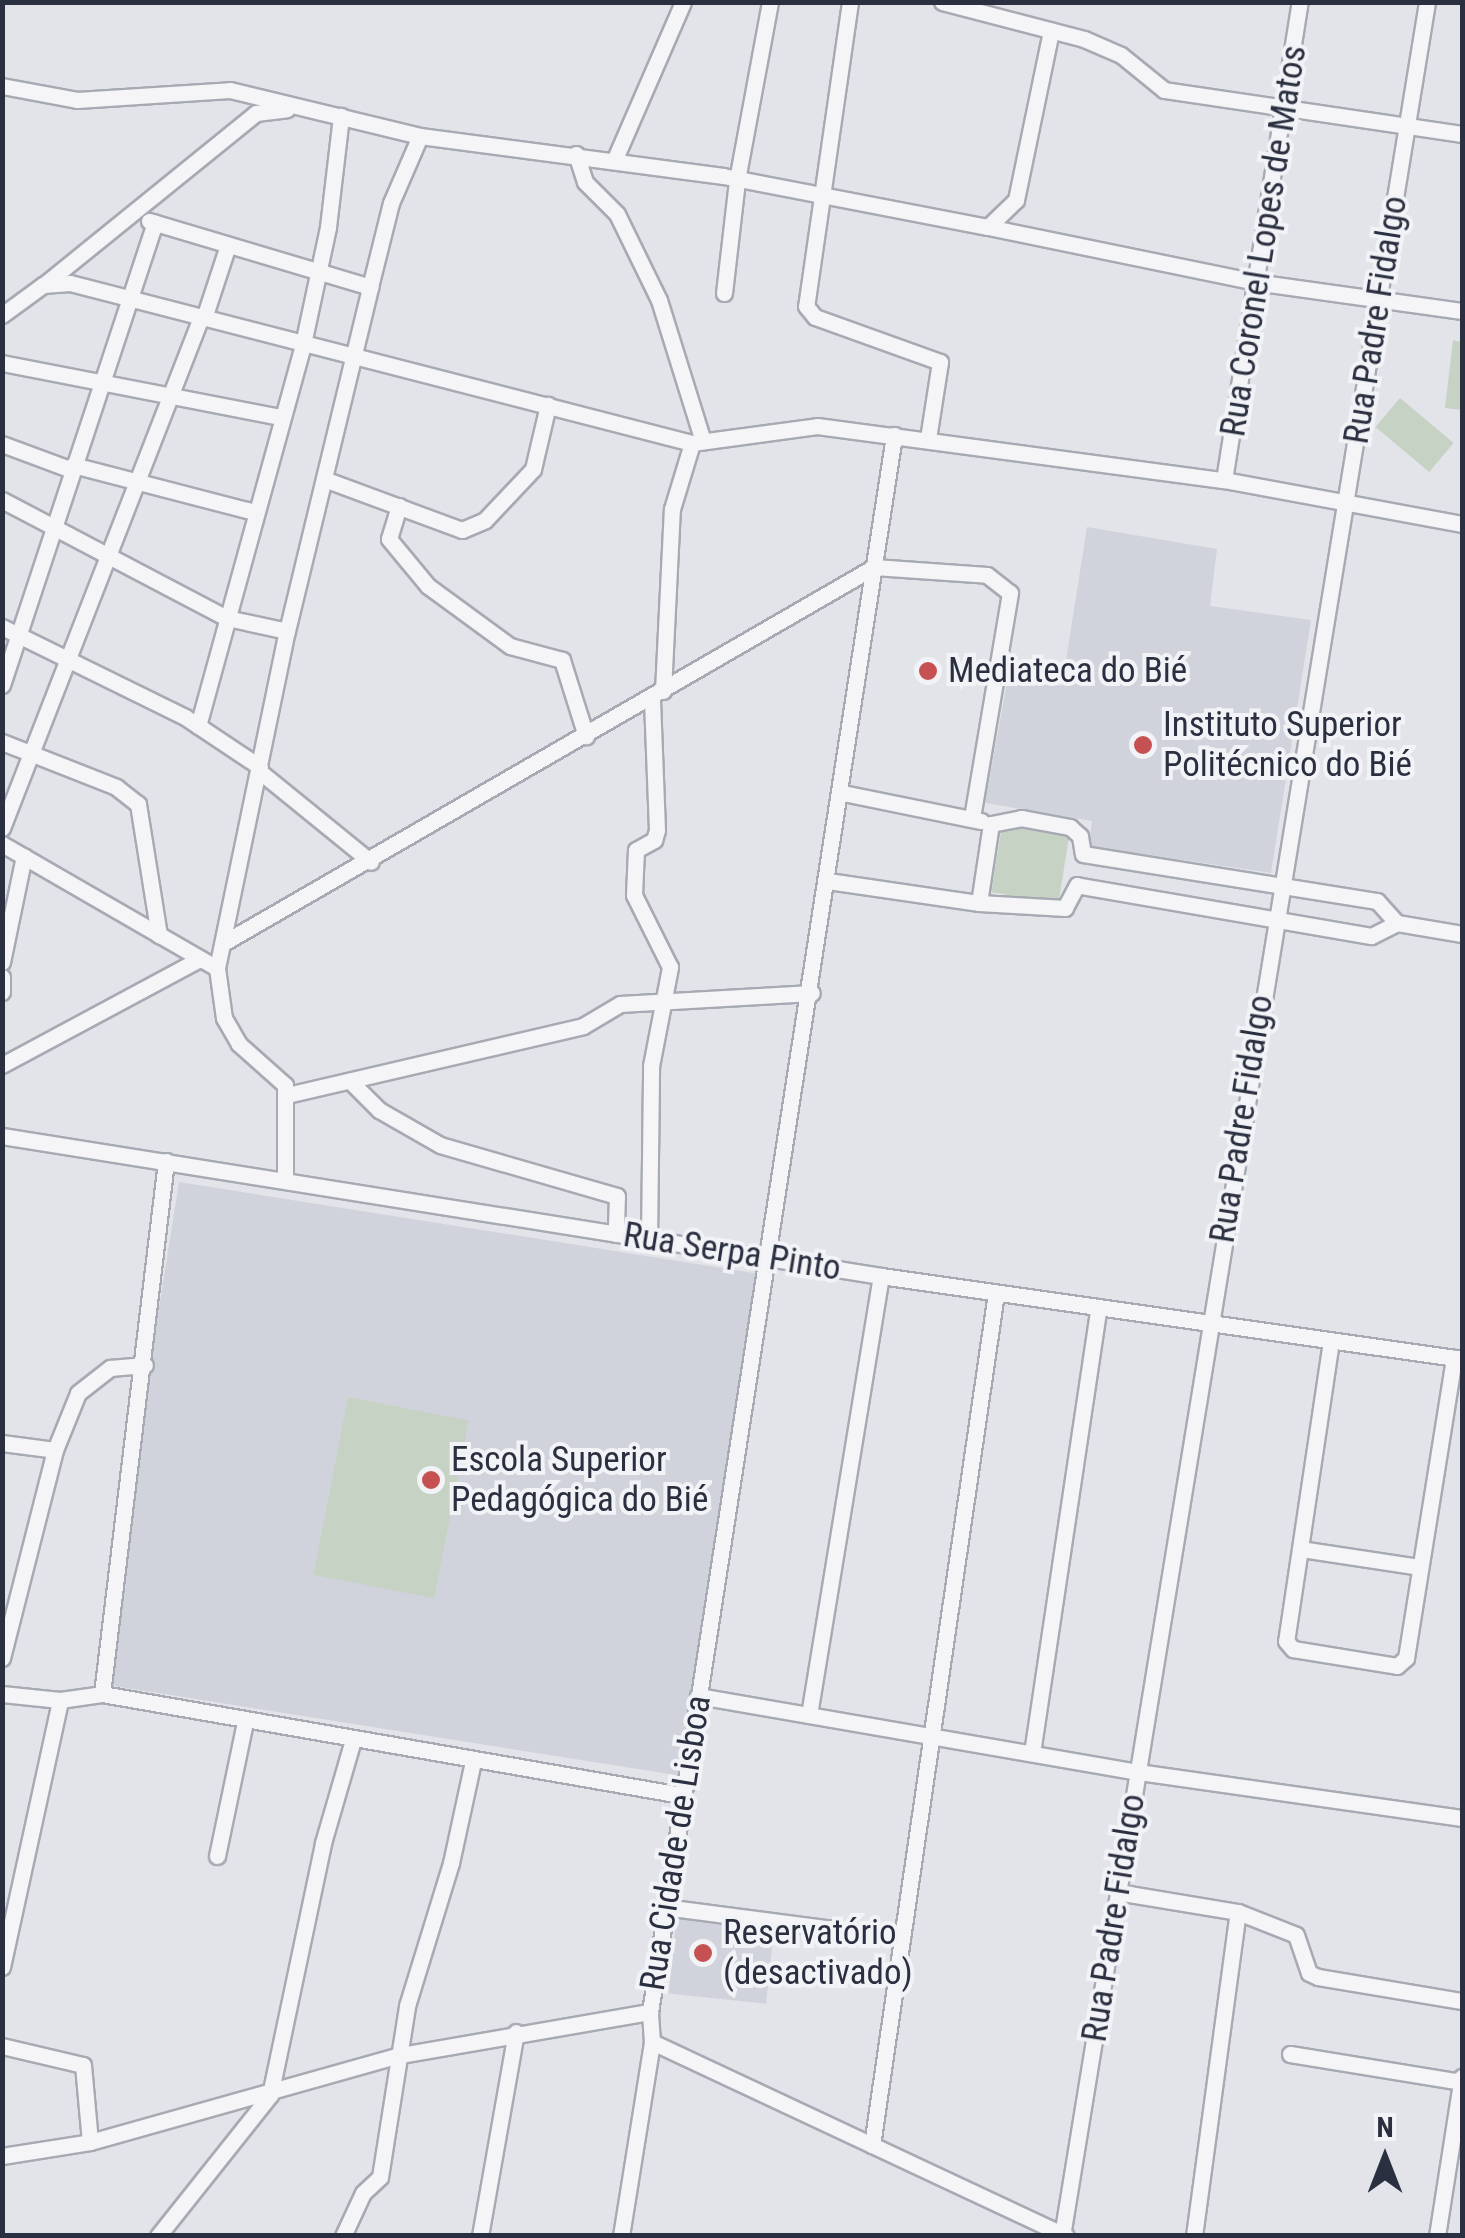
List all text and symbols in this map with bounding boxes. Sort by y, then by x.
street label: Rua Coronel Lopes de Matos [1212,42,1316,440]
street label: Rua Padre Fidalgo [1336,193,1416,447]
place label: Mediateca do Bié [948,650,1187,692]
marker: Mediateca do Bié [917,660,939,682]
place label: Instituto Superior Politécnico do Bié [1163,704,1412,786]
marker: Instituto Superior Politécnico do Bié [1132,734,1154,756]
street label: Rua Padre Fidalgo [1202,992,1282,1246]
street label: Rua Serpa Pinto [620,1214,844,1290]
place label: Escola Superior Pedagógica do Bié [451,1439,708,1521]
marker: Escola Superior Pedagógica do Bié [420,1469,442,1491]
street label: Rua Cidade de Lisboa [632,1692,720,1994]
street label: Rua Padre Fidalgo [1074,1791,1154,2045]
place label: Reservatório (desactivado) [723,1912,913,1994]
marker: Reservatório (desactivado) [692,1942,714,1964]
north arrow [1335,2108,1435,2208]
text: N [1376,2111,1394,2144]

